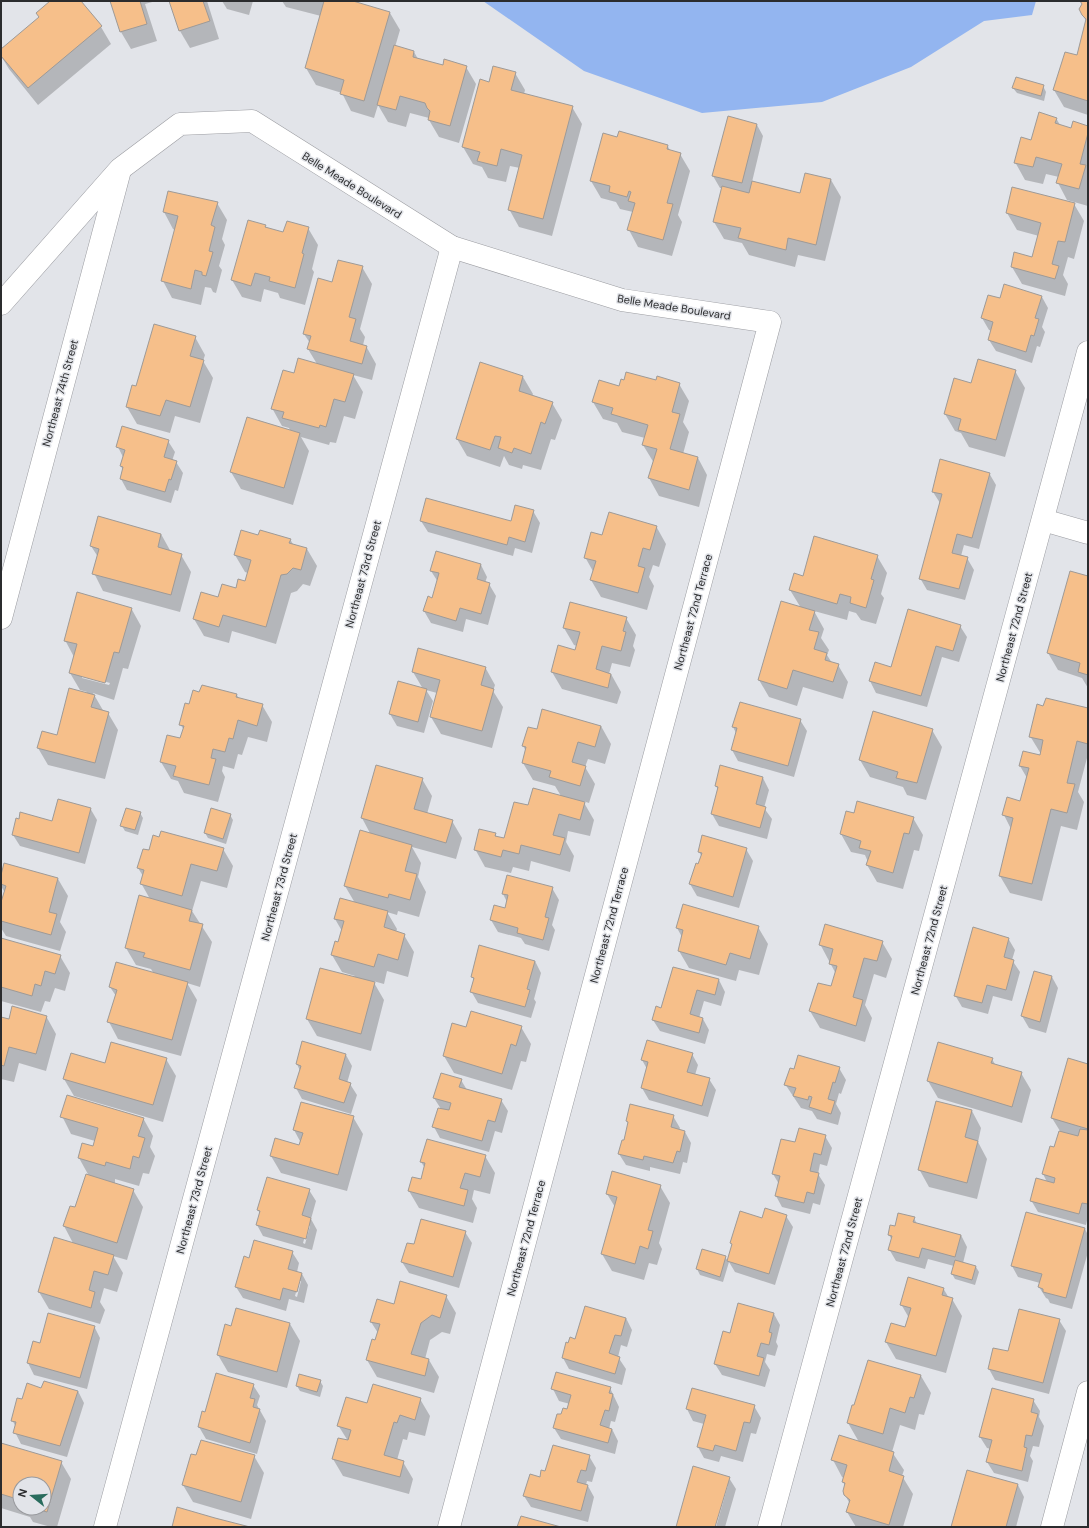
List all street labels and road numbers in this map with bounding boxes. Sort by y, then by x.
street label: Belle Meade Boulevard [300,149,404,221]
street label: Belle Meade Boulevard [616,291,732,323]
street label: Northeast 74th Street [39,338,81,448]
street label: Northeast 73rd Street [342,519,384,629]
street label: Northeast 72nd Terrace [671,552,715,672]
street label: Northeast 72nd Street [993,571,1035,683]
street label: Northeast 73rd Street [258,832,300,942]
street label: Northeast 72nd Terrace [587,865,631,985]
street label: Northeast 72nd Street [908,884,950,996]
street label: Northeast 73rd Street [173,1145,215,1255]
street label: Northeast 72nd Terrace [504,1178,548,1298]
street label: Northeast 72nd Street [823,1196,865,1308]

